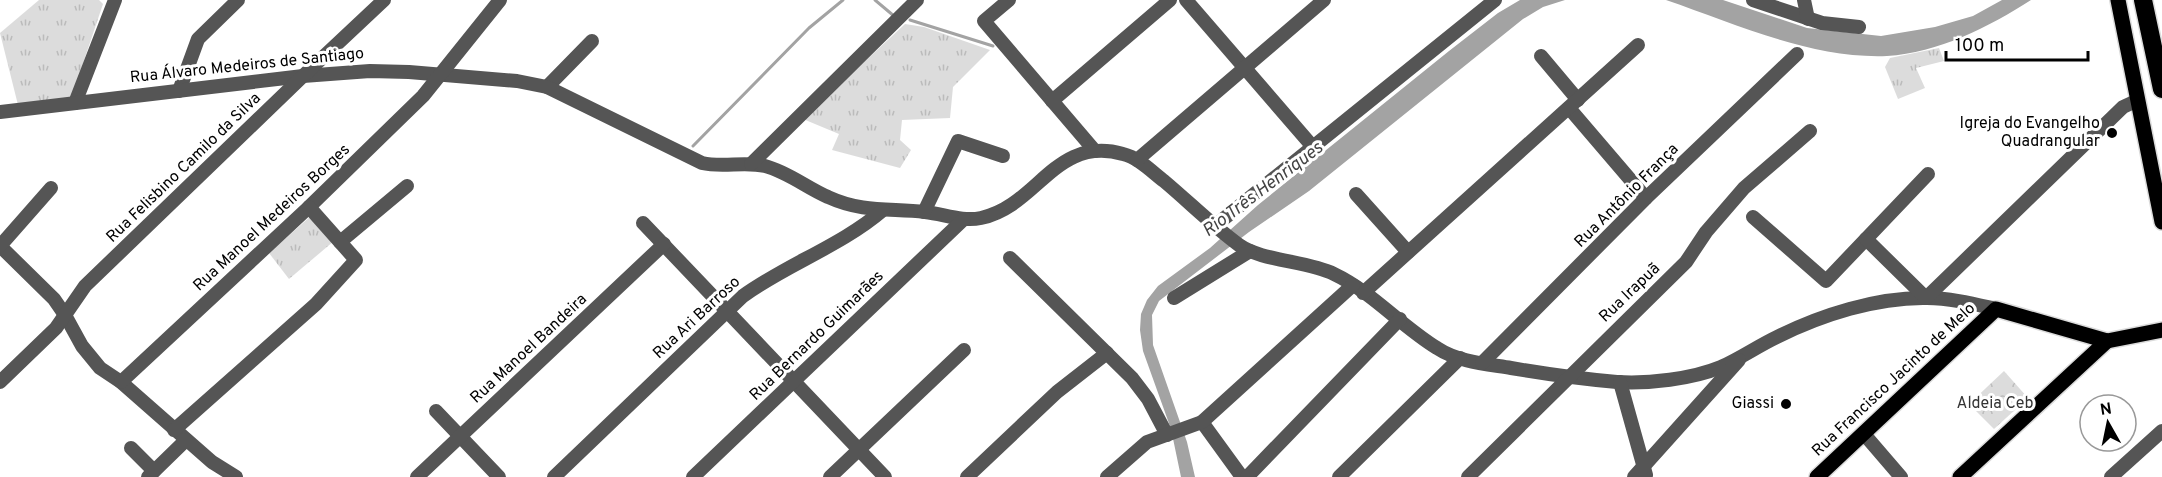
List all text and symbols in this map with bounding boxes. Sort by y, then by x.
scale bar [1946,24,2088,62]
text: 100 m [1955,35,2004,58]
street label: Rua Álvaro Medeiros de Santiago [129,42,365,88]
street label: Rua Felisbino Camilo da Silva [102,89,266,247]
place label: Igreja do Evangelho Quadrangular [1960,114,2100,152]
marker: Igreja do Evangelho Quadrangular [2105,126,2119,140]
water label: Rio Três Henriques [1198,137,1329,243]
street label: Rua Manoel Medeiros Borges [189,140,355,296]
street label: Rua Antônio França [1571,140,1683,252]
street label: Rua Irapuã [1595,259,1665,327]
street label: Rua Bernardo Guimarães [746,267,888,405]
street label: Rua Ari Barroso [649,272,745,364]
street label: Rua Manoel Bandeira [467,290,591,408]
street label: Rua Francisco Jacinto de Melo [1808,299,1980,461]
north arrow [2078,393,2138,453]
place label: Giassi [1731,394,1774,414]
park label: Aldeia Ceb [1957,394,2033,414]
marker: Giassi [1779,397,1793,411]
text: N [2099,399,2113,421]

